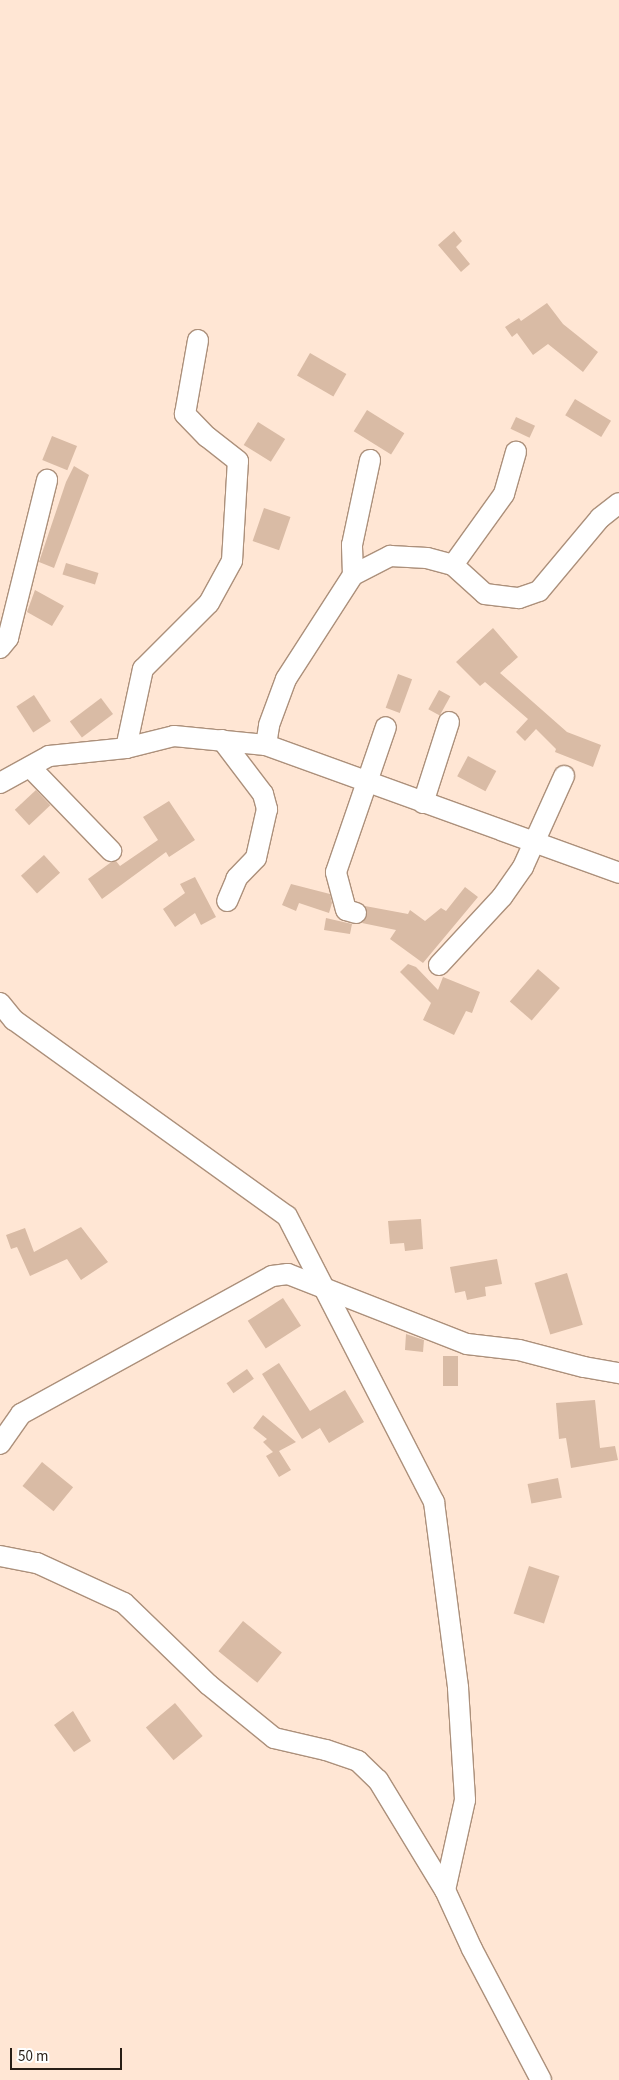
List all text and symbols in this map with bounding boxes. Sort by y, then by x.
scale bar [12,2038,125,2070]
text: 50 m [18,2046,48,2067]

